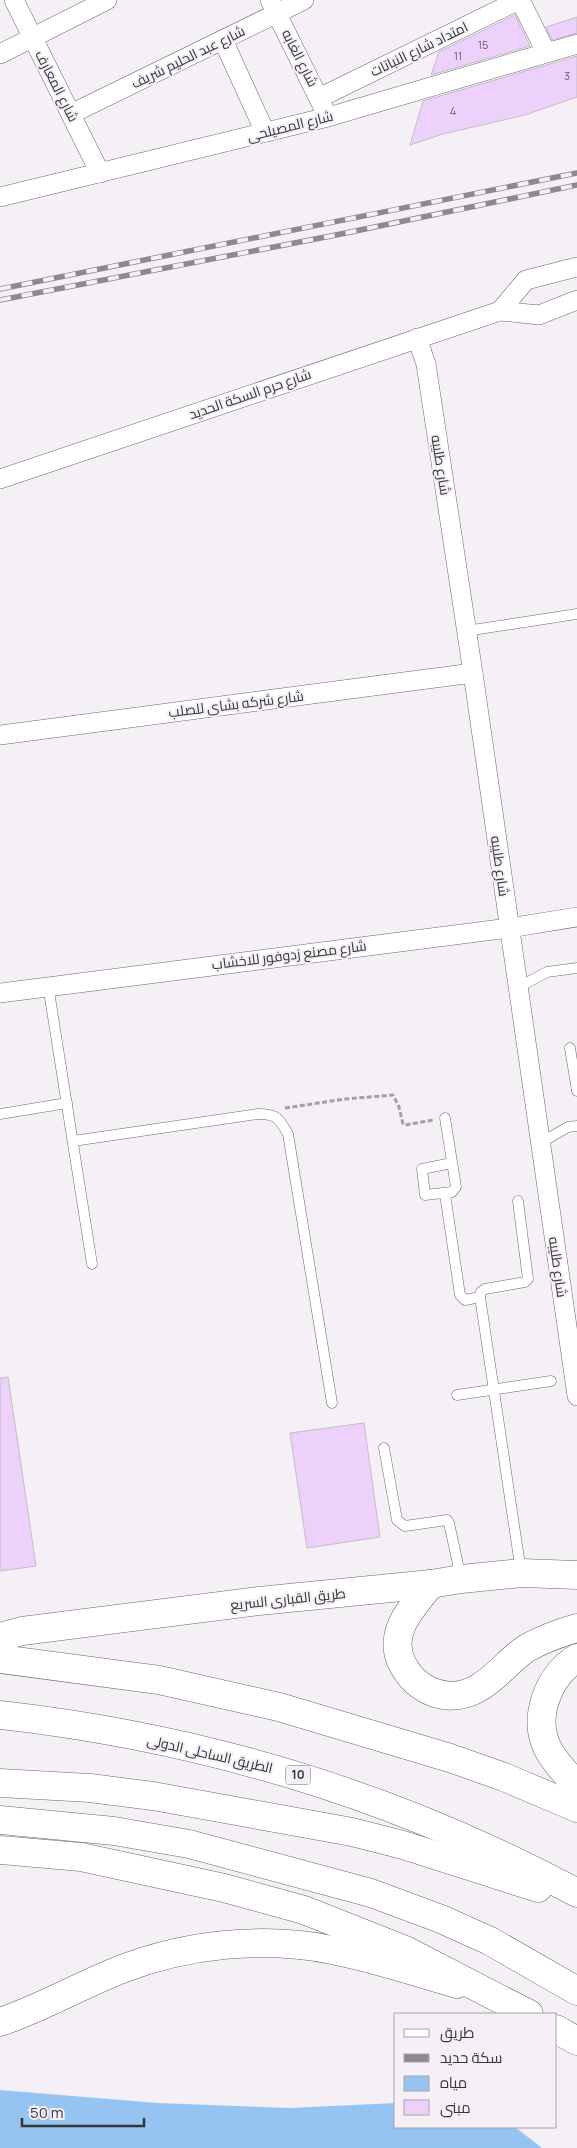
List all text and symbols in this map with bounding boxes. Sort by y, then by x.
street label: امتداد شارع النباتات [367,17,471,80]
street label: شارع عبد الحليم شريف [128,21,248,93]
street label: شارع الغابه [278,26,323,90]
house number: 15 [478,37,488,52]
street label: شارع المعارف [31,47,84,125]
house number: 11 [454,48,462,63]
house number: 3 [564,68,570,83]
house number: 4 [450,103,456,118]
street label: شارع المصيلحى [245,106,335,145]
street label: شارع حرم السكة الحديد [186,364,314,424]
street label: شارع طليبه [427,433,456,497]
street label: شارع شركه بشاى للصلب [167,686,305,721]
street label: شارع طليبه [487,834,514,897]
street label: شارع مصنع زدوفور للاخشاب [210,936,368,973]
street label: شارع طليبه [545,1235,572,1298]
street label: طريق القبارى السريع [229,1583,347,1614]
street label: الطريق الساحلى الدولى [145,1730,275,1777]
road number: 10 [286,1766,310,1784]
legend [394,2013,557,2128]
text: طريق [440,2022,474,2043]
text: سكة حديد [440,2047,502,2068]
text: مياه [440,2072,467,2093]
scale bar [22,2096,145,2128]
text: مبنى [440,2097,471,2118]
text: 50 m [30,2102,64,2123]

